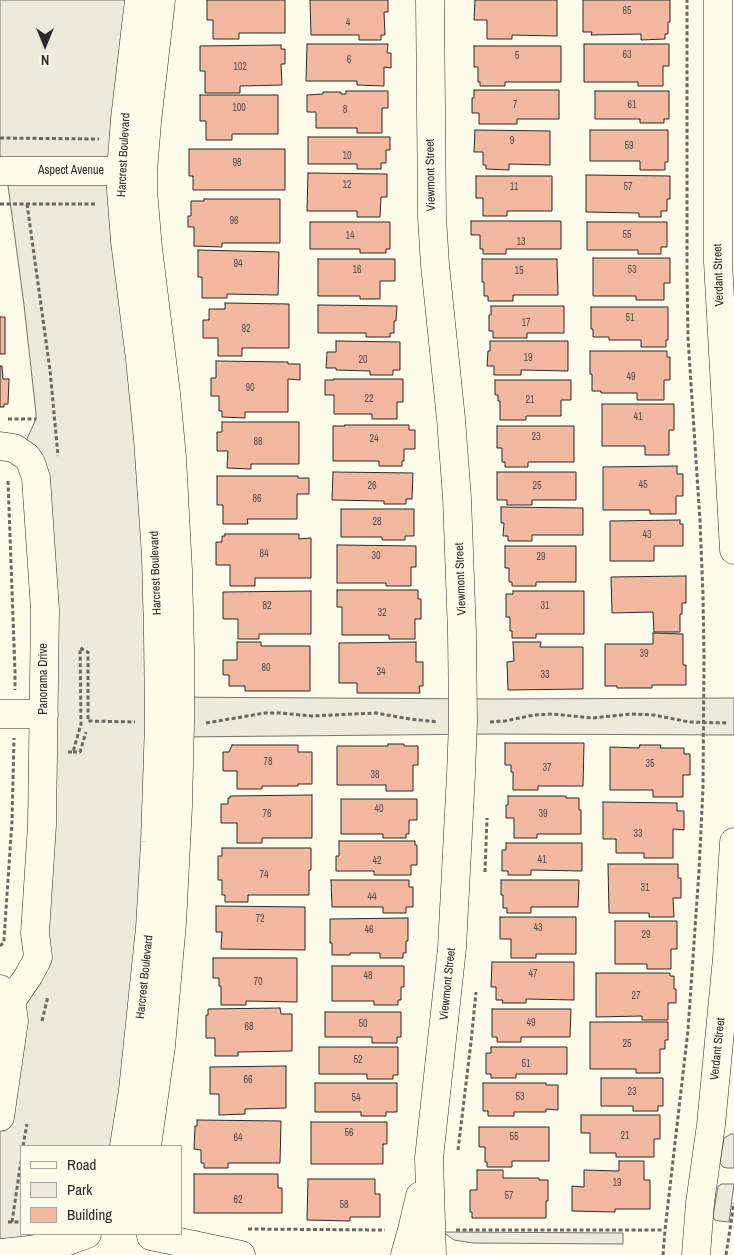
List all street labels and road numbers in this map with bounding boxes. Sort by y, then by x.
street label: Harcrest Boulevard [115,113,133,197]
street label: Viewmont Street [423,139,439,211]
street label: Aspect Avenue [38,164,104,178]
street label: Verdant Street [711,243,727,307]
street label: Harcrest Boulevard [147,531,165,615]
street label: Viewmont Street [453,542,469,616]
street label: Panorama Drive [37,643,51,715]
street label: Harcrest Boulevard [133,934,157,1020]
street label: Viewmont Street [437,947,459,1021]
street label: Verdant Street [708,1017,728,1081]

